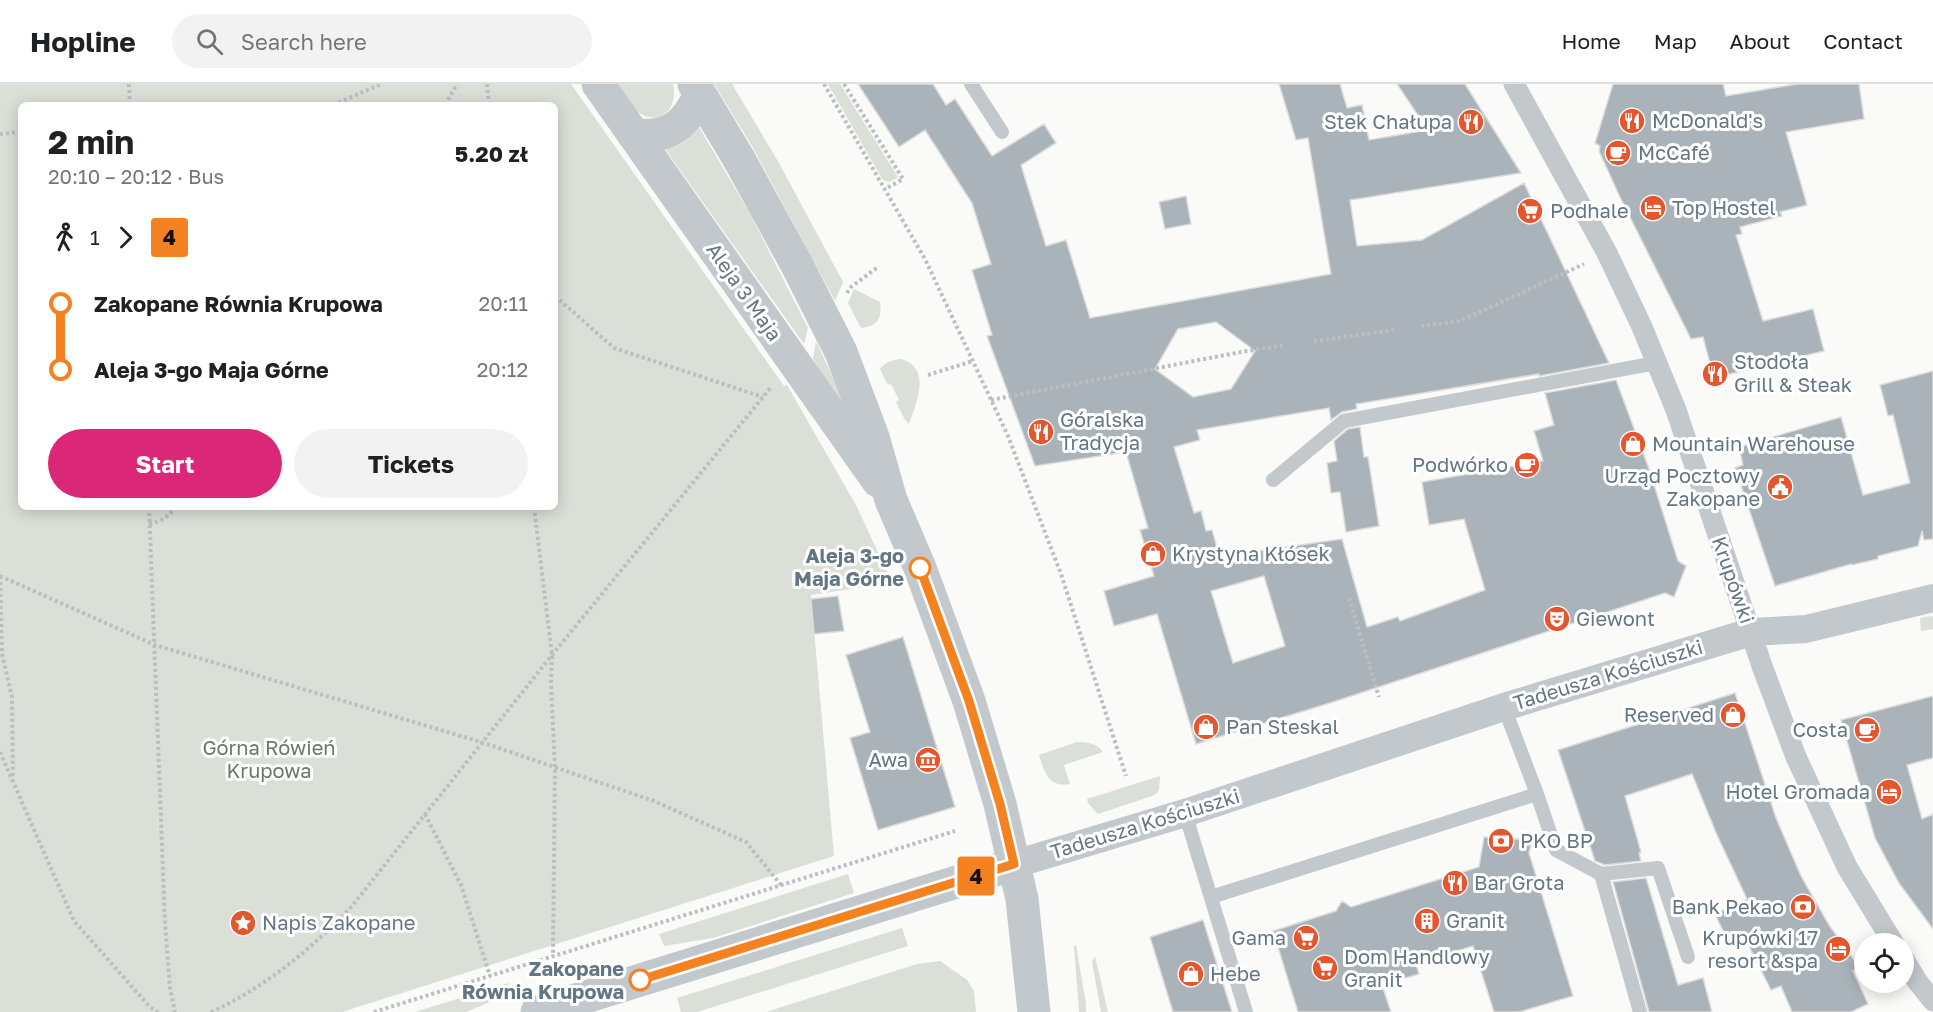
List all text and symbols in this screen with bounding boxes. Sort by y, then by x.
search box [172,14,592,68]
text: Hopline [30,25,136,58]
icon: search [193,25,226,58]
text: Search here [241,28,367,55]
text: Home [1561,28,1621,54]
text: Map [1654,28,1697,54]
text: About [1730,28,1790,54]
text: Contact [1823,28,1903,54]
restaurant icon: McDonald's [1617,106,1647,136]
restaurant icon: Stek Chałupa [1456,107,1486,137]
place label: McDonald's [1652,108,1763,132]
place label: Stek Chałupa [1324,109,1452,133]
text: 2 min [48,122,134,161]
cafe icon: McCafé [1603,138,1633,168]
text: 5.20 zł [455,140,528,167]
place label: McCafé [1638,140,1710,164]
text: 20:10 – 20:12 · Bus [48,164,224,188]
hotel icon: Top Hostel [1638,193,1668,223]
place label: Top Hostel [1672,195,1776,219]
supermarket icon: Podhale [1515,196,1545,226]
place label: Podhale [1550,198,1629,222]
icon: walk [48,221,81,254]
icon: forward [109,221,142,254]
text: 4 [163,224,176,250]
text: 1 [90,225,100,249]
street label: Aleja 3 Maja [702,238,787,345]
text: Zakopane Równia Krupowa [94,290,383,317]
text: 20:11 [479,291,528,315]
place label: Stodoła Grill & Steak [1734,349,1852,396]
text: Aleja 3-go Maja Górne [94,356,329,383]
text: 20:12 [477,357,528,381]
restaurant icon: Stodoła Grill & Steak [1700,359,1730,389]
place label: Góralska Tradycja [1060,407,1144,454]
restaurant icon: Góralska Tradycja [1026,417,1056,447]
button: Start [48,429,282,498]
button: Tickets [294,429,528,498]
shop icon: Mountain Warehouse [1618,429,1648,459]
place label: Mountain Warehouse [1652,431,1855,455]
cafe icon: Podwórko [1512,450,1542,480]
place label: Podwórko [1412,452,1508,476]
place label: Urząd Pocztowy Zakopane [1605,463,1760,510]
public building icon: Urząd Pocztowy Zakopane [1765,472,1795,502]
street label: Krupówki [1708,533,1760,626]
shop icon: Krystyna Kłósek [1138,539,1168,569]
place label: Krystyna Kłósek [1172,541,1330,565]
place label: Aleja 3-go Maja Górne [794,543,904,590]
marker: Aleja 3-go Maja Górne [909,557,931,579]
theatre icon: Giewont [1542,604,1572,634]
place label: Giewont [1576,606,1655,630]
street label: Tadeusza Kościuszki [1510,634,1705,714]
shop icon: Reserved [1718,700,1748,730]
place label: Reserved [1624,702,1714,726]
shop icon: Pan Steskal [1191,712,1221,742]
place label: Pan Steskal [1226,714,1339,738]
cafe icon: Costa [1852,715,1882,745]
place label: Costa [1793,717,1848,741]
park label: Górna Rówień Krupowa [202,735,336,782]
museum icon: Awa [913,745,943,775]
place label: Awa [869,747,908,771]
hotel icon: Hotel Gromada [1874,777,1904,807]
place label: Hotel Gromada [1726,779,1870,803]
street label: Tadeusza Kościuszki [1047,783,1242,863]
bank icon: PKO BP [1486,826,1516,856]
place label: PKO BP [1520,828,1593,852]
line badge: 4 [956,856,996,896]
text: 4 [969,863,983,889]
restaurant icon: Bar Grota [1440,868,1470,898]
place label: Bar Grota [1474,870,1565,894]
bank icon: Bank Pekao [1788,892,1818,922]
place label: Bank Pekao [1672,894,1784,918]
building icon: Granit [1412,906,1442,936]
place icon: Napis Zakopane [228,908,258,938]
place label: Granit [1446,908,1505,932]
place label: Napis Zakopane [262,910,415,934]
supermarket icon: Gama [1291,923,1321,953]
place label: Gama [1232,925,1286,949]
place label: Krupówki 17 resort &spa [1702,925,1818,972]
map controls [1854,933,1914,993]
button: locate [1854,933,1914,993]
hotel icon: Krupówki 17 resort &spa [1823,934,1853,964]
place label: Dom Handlowy Granit [1344,944,1490,991]
supermarket icon: Dom Handlowy Granit [1310,953,1340,983]
place label: Zakopane Równia Krupowa [462,956,624,1003]
shop icon: Hebe [1176,959,1206,989]
place label: Hebe [1210,961,1261,985]
marker: Zakopane Równia Krupowa [629,969,651,991]

